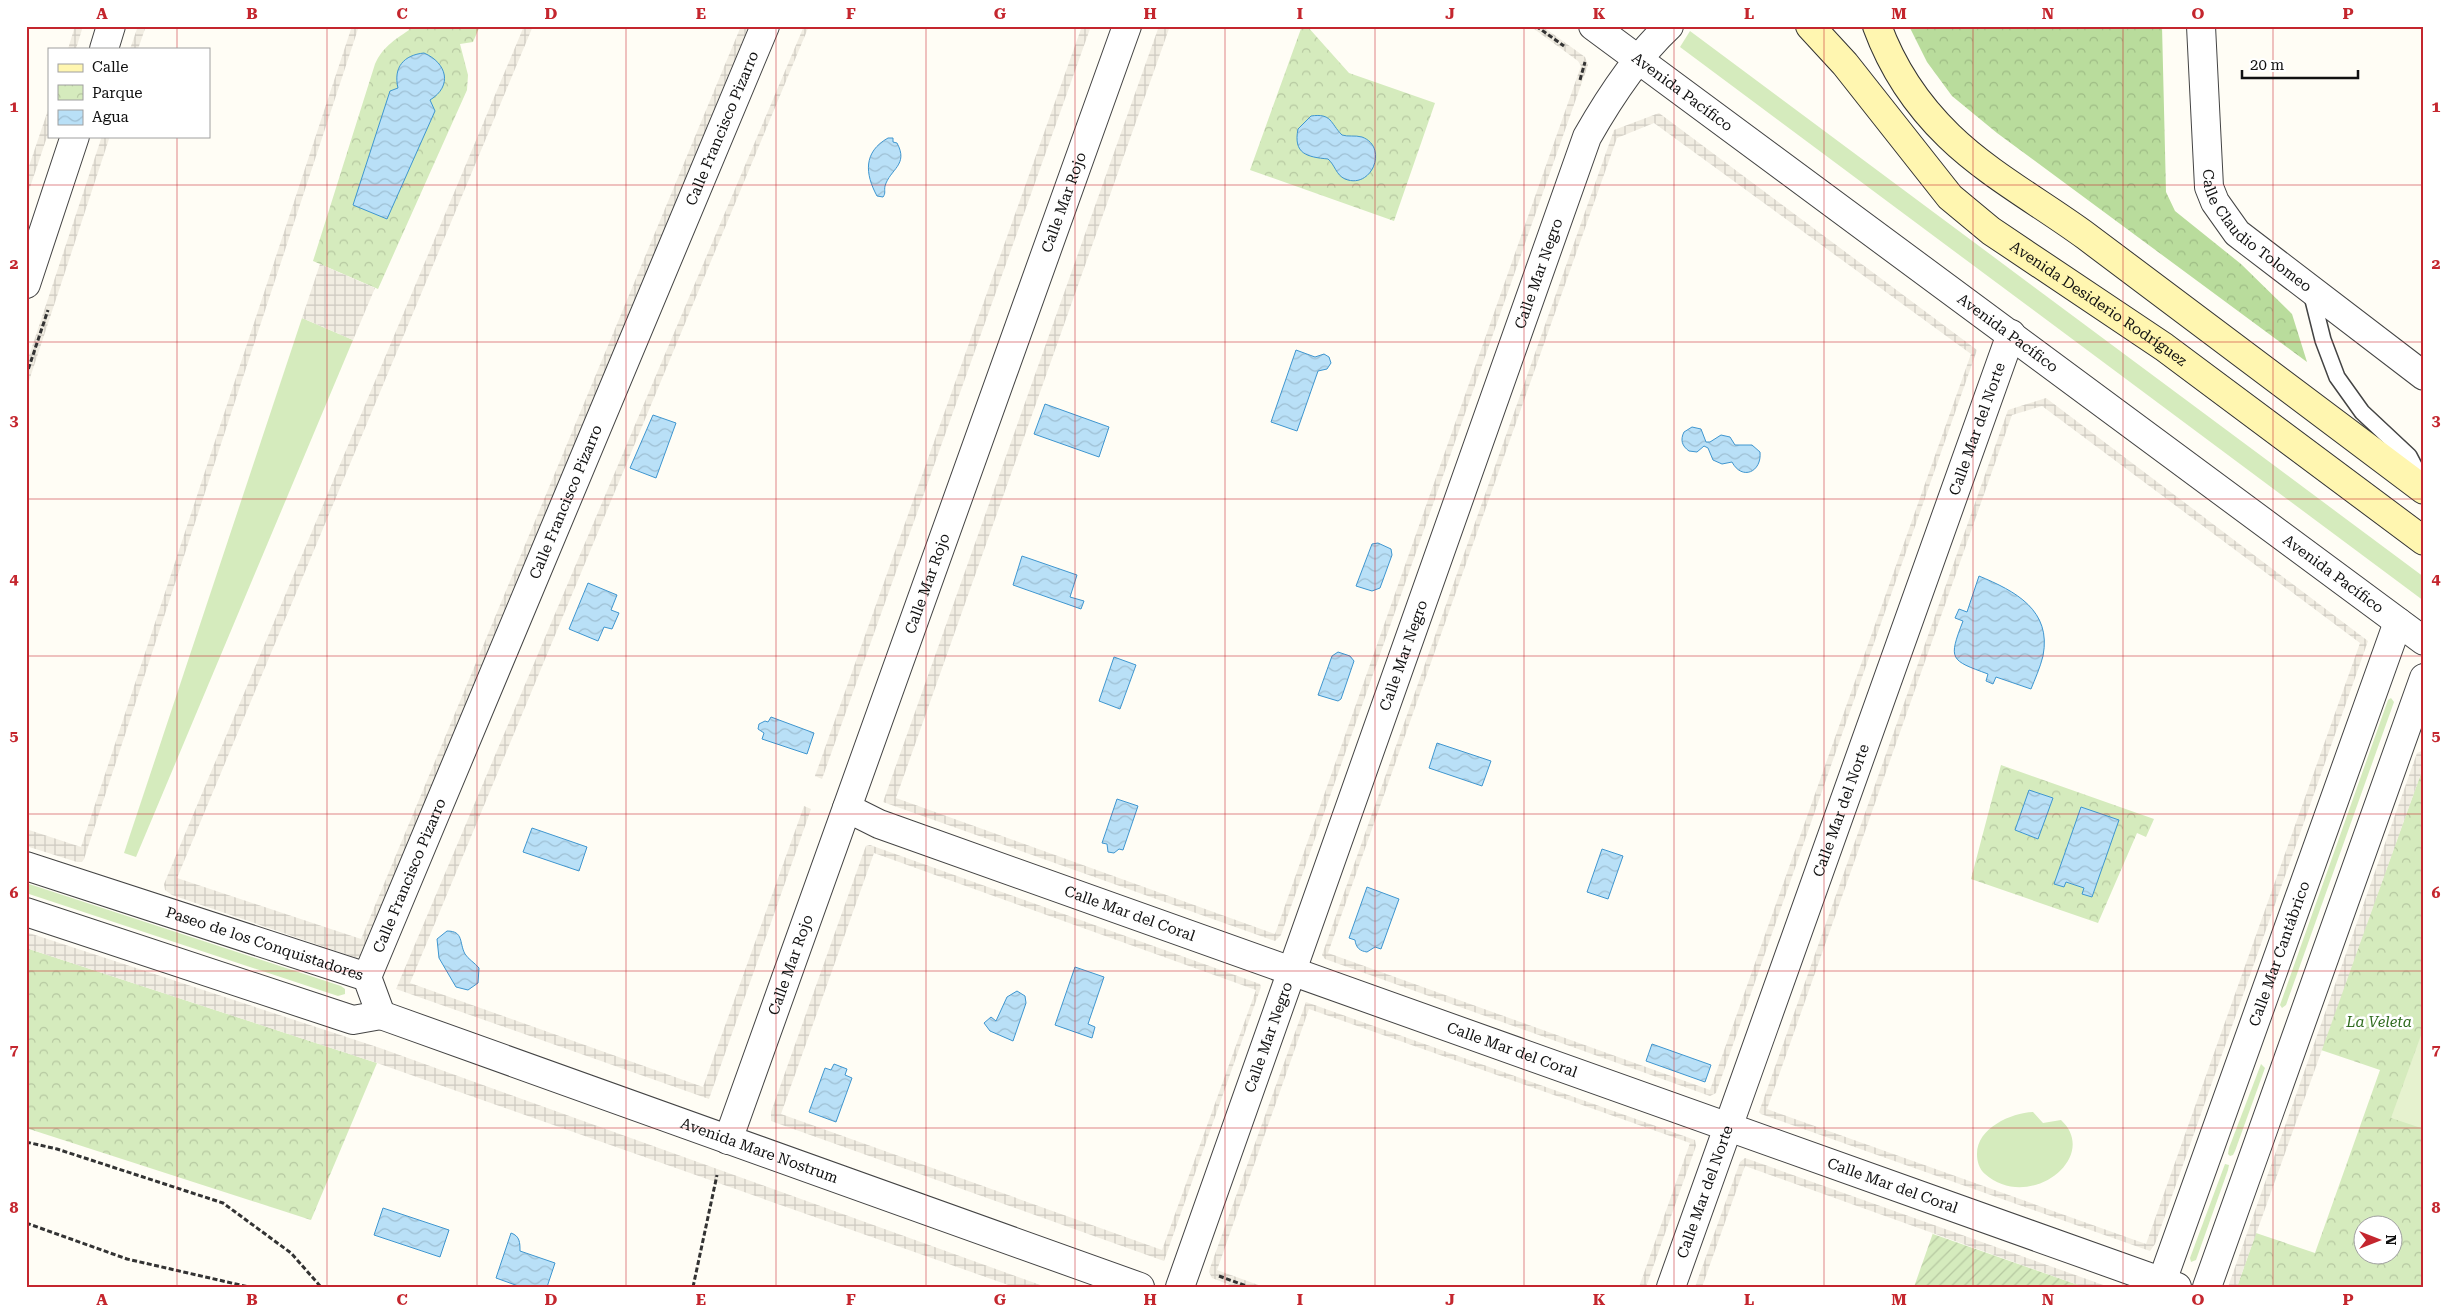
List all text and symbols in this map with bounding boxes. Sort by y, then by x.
text: A [96,4,108,23]
text: B [246,4,258,23]
text: C [396,4,408,23]
text: D [545,4,558,23]
text: E [696,4,706,23]
text: F [846,4,856,23]
text: G [994,4,1007,23]
text: H [1143,4,1157,23]
text: I [1297,4,1303,23]
text: J [1445,4,1455,23]
text: K [1593,4,1606,23]
text: L [1744,4,1754,23]
text: M [1891,4,1907,23]
text: N [2042,4,2054,23]
text: O [2192,4,2205,23]
text: P [2342,4,2354,23]
legend [48,48,210,138]
street label: Calle Francisco Pizarro [682,48,762,208]
scale bar [2242,48,2359,80]
street label: Avenida Pacífico [1628,49,1736,135]
text: 20 m [2250,56,2285,74]
text: Calle [92,58,128,76]
text: Parque [92,84,143,102]
text: 1 [10,97,19,116]
text: 1 [2432,97,2441,116]
text: Agua [92,108,129,126]
street label: Calle Mar Rojo [1038,150,1090,255]
street label: Calle Claudio Tolomeo [2199,168,2315,296]
street label: Calle Mar Negro [1511,216,1567,331]
street label: Avenida Desiderio Rodríguez [2007,237,2190,370]
text: 2 [10,254,19,273]
text: 2 [2432,254,2441,273]
street label: Avenida Pacífico [1954,290,2062,376]
street label: Calle Mar del Norte [1945,360,2009,498]
text: 3 [10,411,19,430]
text: 3 [2432,411,2441,430]
street label: Calle Francisco Pizarro [526,422,606,582]
street label: Calle Mar Rojo [901,531,954,636]
street label: Avenida Pacífico [2279,531,2387,617]
text: 4 [10,569,19,588]
text: 4 [2432,569,2441,588]
street label: Calle Mar Negro [1376,598,1431,713]
text: 5 [10,726,19,745]
text: 5 [2432,726,2441,745]
street label: Calle Mar del Norte [1809,742,1873,879]
street label: Calle Francisco Pizarro [369,796,450,955]
street label: Calle Mar Cantábrico [2245,879,2314,1029]
street label: Calle Mar del Coral [1062,882,1198,945]
text: 6 [10,883,19,902]
text: 6 [2432,883,2441,902]
street label: Paseo de los Conquistadores [164,903,366,984]
street label: Calle Mar Rojo [764,912,817,1018]
street label: Calle Mar Negro [1241,979,1296,1095]
park label: La Veleta [2345,1013,2412,1031]
street label: Calle Mar del Coral [1444,1018,1580,1082]
text: 7 [10,1040,19,1059]
text: 7 [2432,1040,2441,1059]
street label: Avenida Mare Nostrum [678,1114,841,1187]
street label: Calle Mar del Norte [1673,1123,1737,1261]
street label: Calle Mar del Coral [1825,1154,1961,1217]
text: 8 [10,1198,19,1217]
text: 8 [2432,1198,2441,1217]
north arrow [2352,1216,2402,1266]
text: N [2383,1235,2399,1246]
text: A [96,1290,108,1309]
text: B [246,1290,258,1309]
text: C [396,1290,408,1309]
text: D [545,1290,558,1309]
text: E [696,1290,706,1309]
text: F [846,1290,856,1309]
text: G [994,1290,1007,1309]
text: H [1143,1290,1157,1309]
text: I [1297,1290,1303,1309]
text: J [1445,1290,1455,1309]
text: K [1593,1290,1606,1309]
text: L [1744,1290,1754,1309]
text: M [1891,1290,1907,1309]
text: N [2042,1290,2054,1309]
text: O [2192,1290,2205,1309]
text: P [2342,1290,2354,1309]

